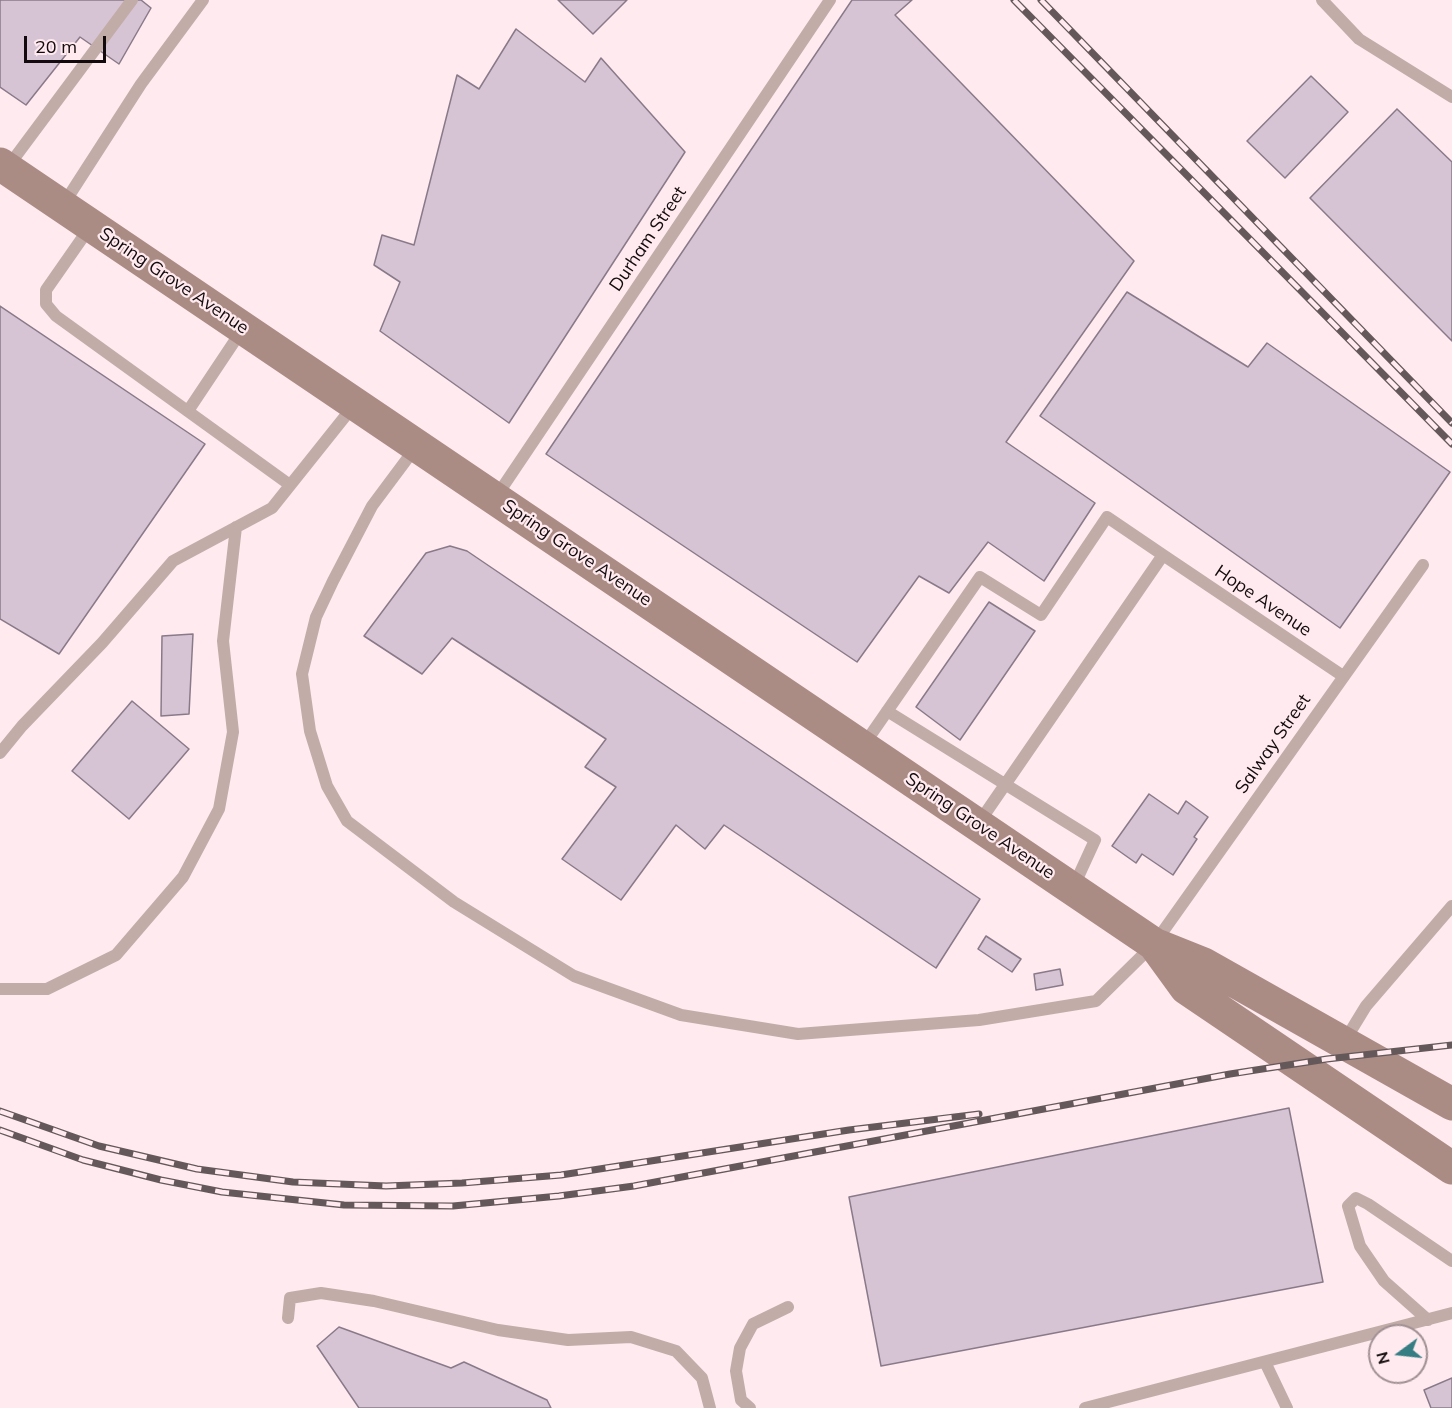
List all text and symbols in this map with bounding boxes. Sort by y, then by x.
scale bar [27,24,110,62]
text: 20 m [35,35,77,58]
street label: Durham Street [605,182,691,296]
street label: Spring Grove Avenue [95,223,253,339]
street label: Spring Grove Avenue [498,495,656,611]
street label: Hope Avenue [1211,561,1315,641]
street label: Salway Street [1231,690,1315,798]
street label: Spring Grove Avenue [901,768,1059,884]
north arrow [1368,1324,1428,1384]
text: N [1371,1350,1394,1367]

